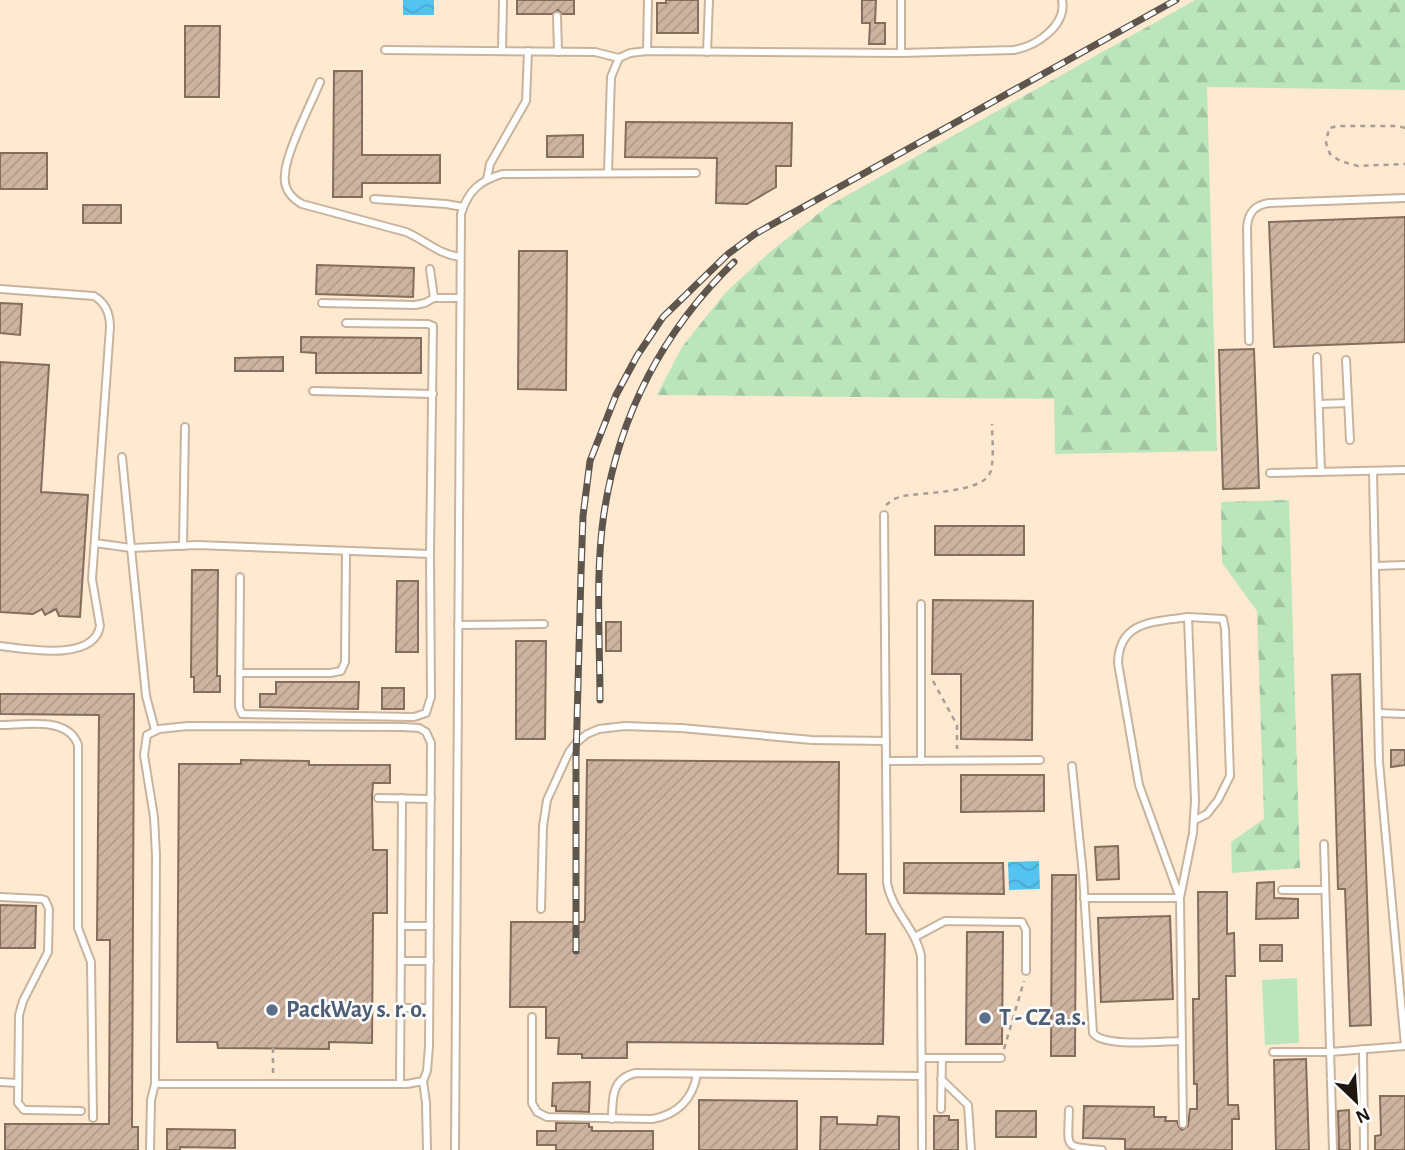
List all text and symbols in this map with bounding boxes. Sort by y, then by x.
place label: PackWay s. r. o. [286,998,427,1022]
marker: PackWay s. r. o. [264,1002,280,1018]
place label: T - CZ a.s. [999,1006,1086,1030]
marker: T - CZ a.s. [977,1010,993,1026]
north arrow [1321,1066,1391,1136]
text: N [1353,1104,1373,1126]

